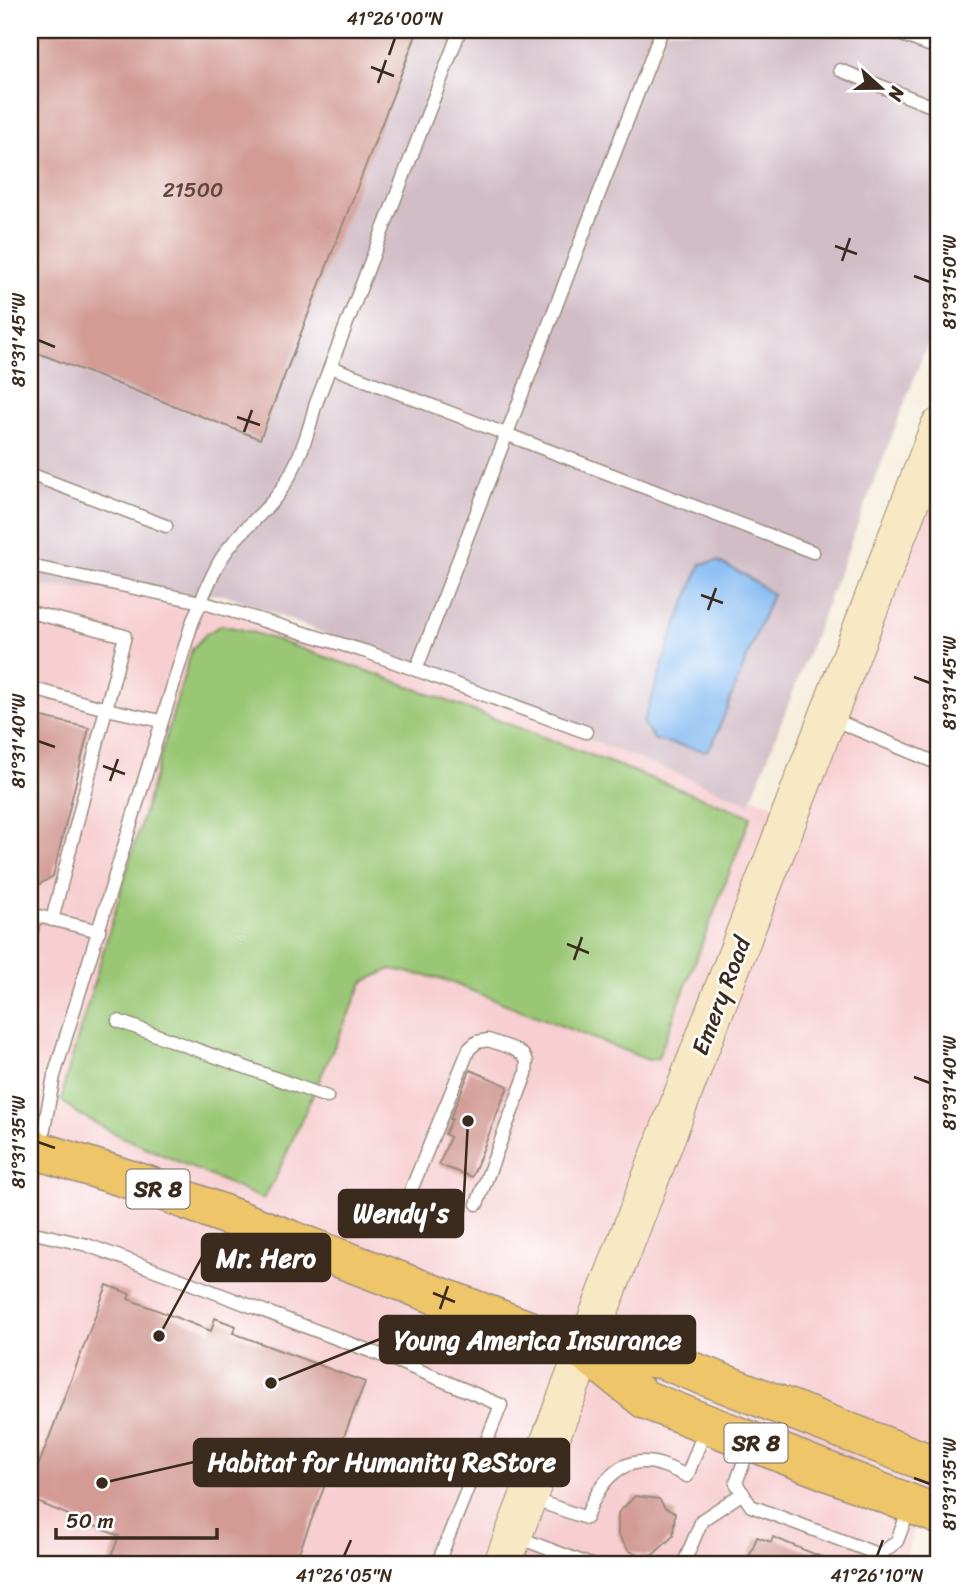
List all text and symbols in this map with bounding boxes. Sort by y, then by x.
text: 41°26'00"N [347,3,444,35]
north arrow [846,52,916,122]
text: N [878,81,915,107]
house number: 21500 [163,171,223,209]
text: 81°31'50"W [934,234,966,329]
text: 81°31'45"W [3,292,35,387]
text: 81°31'45"W [934,635,966,730]
text: 81°31'40"W [3,693,35,788]
street label: Emery Road [679,928,764,1061]
text: 81°31'40"W [934,1035,966,1130]
text: 81°31'35"W [3,1094,35,1188]
road number: SR 8 [127,1170,190,1208]
callout: Wendy's [339,1190,463,1237]
text: Wendy's [353,1190,450,1236]
callout: Mr. Hero [202,1234,330,1281]
text: Mr. Hero [215,1235,317,1281]
callout: Young America Insurance [380,1316,695,1363]
text: Young America Insurance [394,1317,682,1363]
road number: SR 8 [724,1424,788,1462]
text: 81°31'35"W [934,1436,966,1530]
callout: Habitat for Humanity ReStore [194,1439,569,1486]
text: Habitat for Humanity ReStore [208,1439,557,1485]
scale bar [56,1497,217,1541]
text: 50 m [66,1502,114,1540]
text: 41°26'05"N [296,1560,393,1592]
text: 41°26'10"N [830,1560,924,1592]

